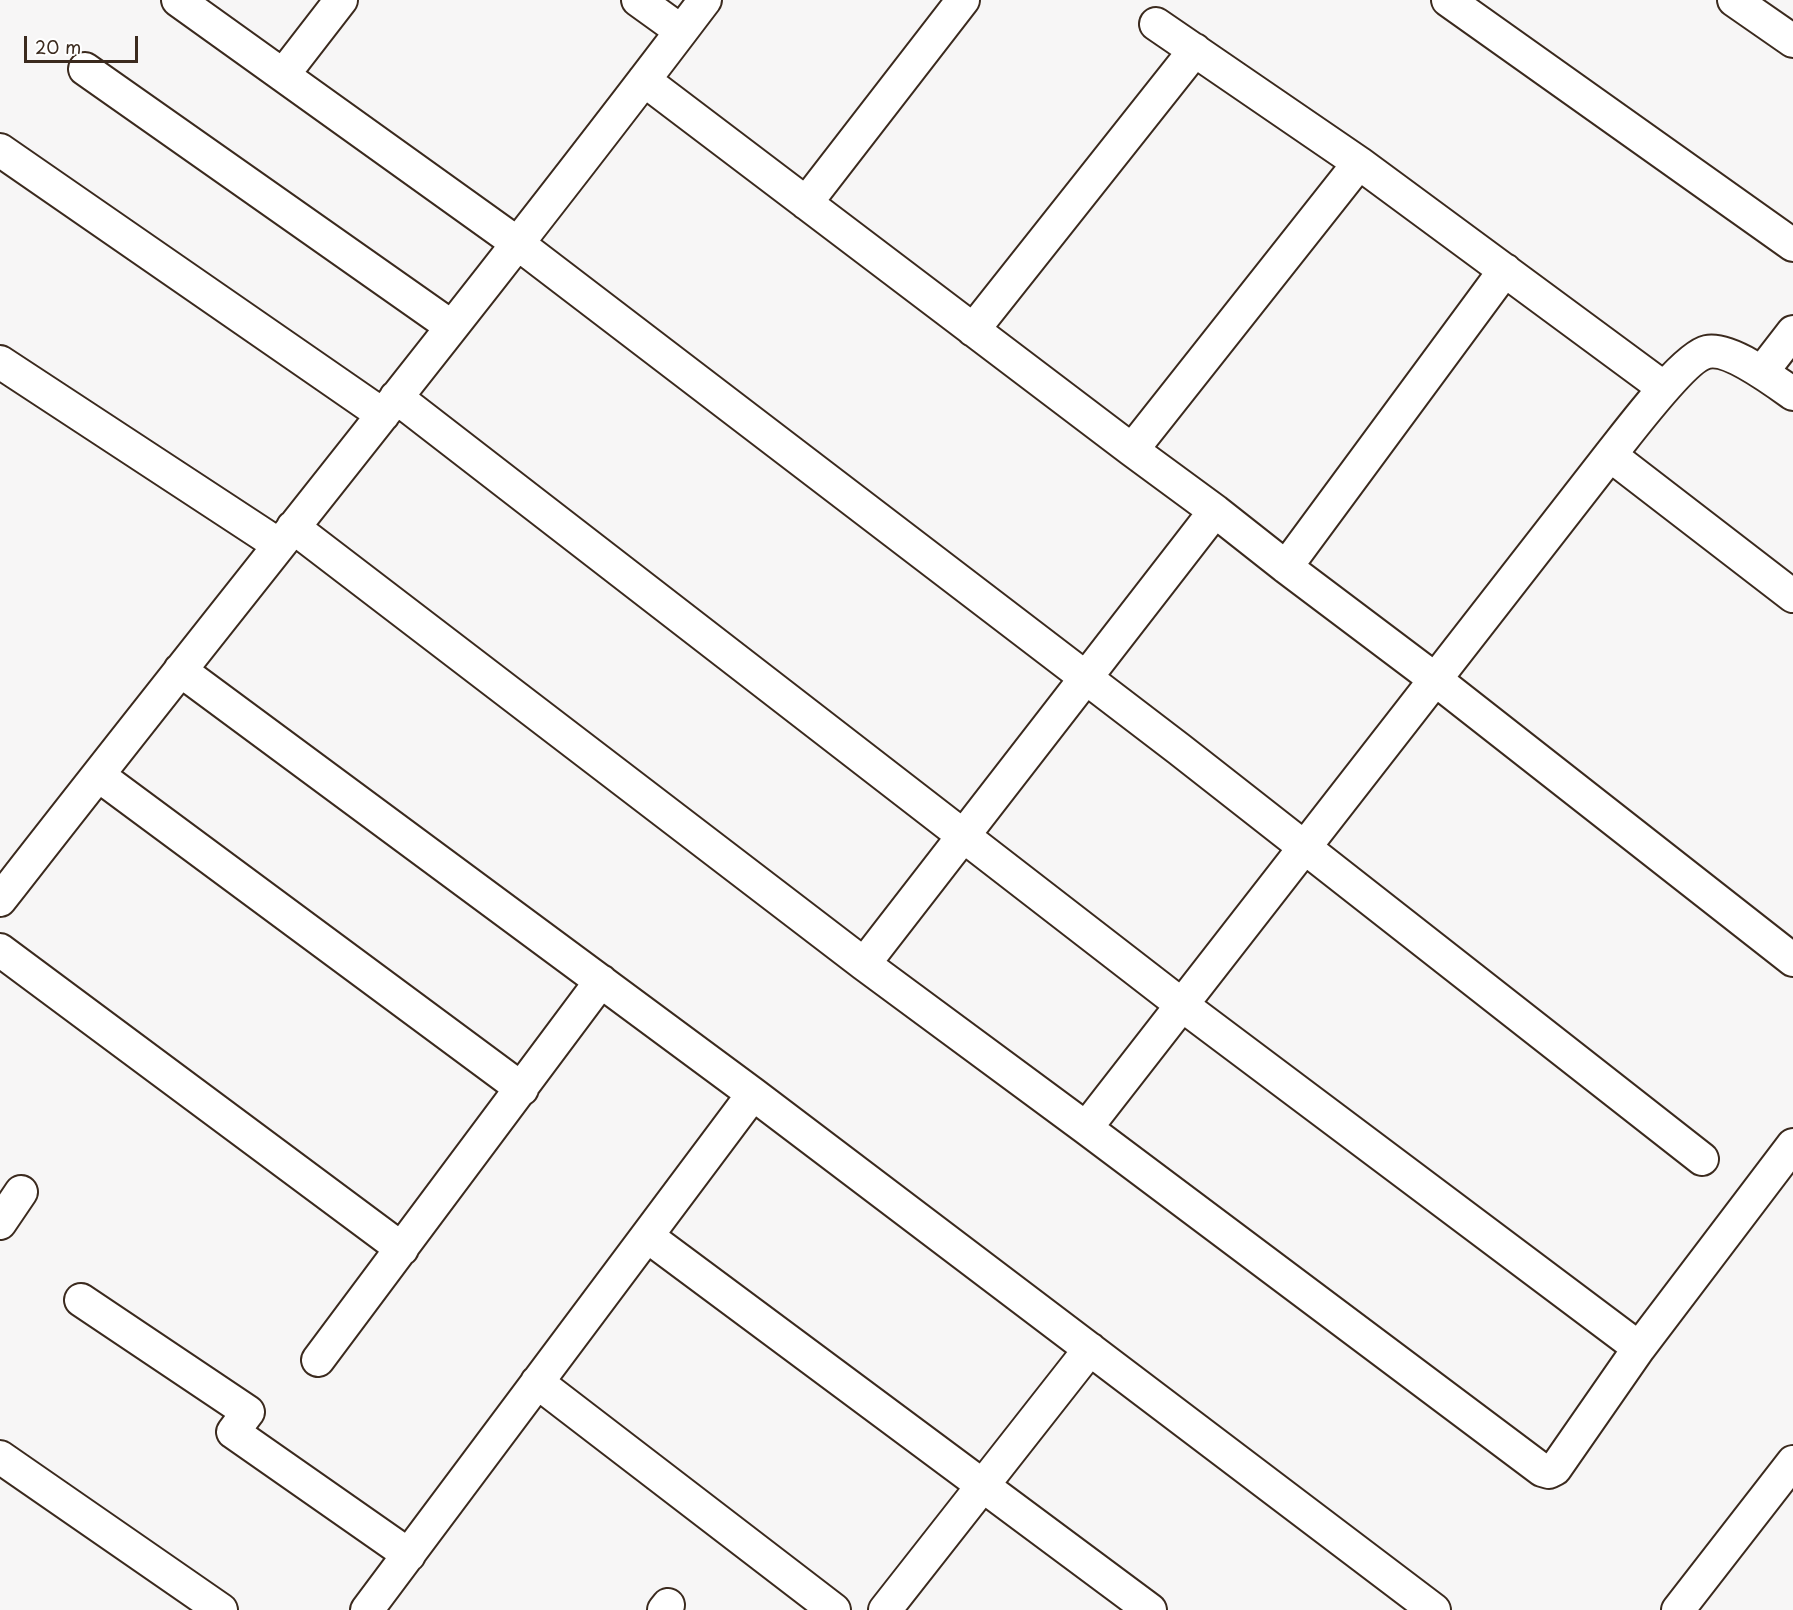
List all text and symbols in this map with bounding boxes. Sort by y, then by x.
scale bar [27,24,141,62]
text: 20 m [35,33,81,60]

